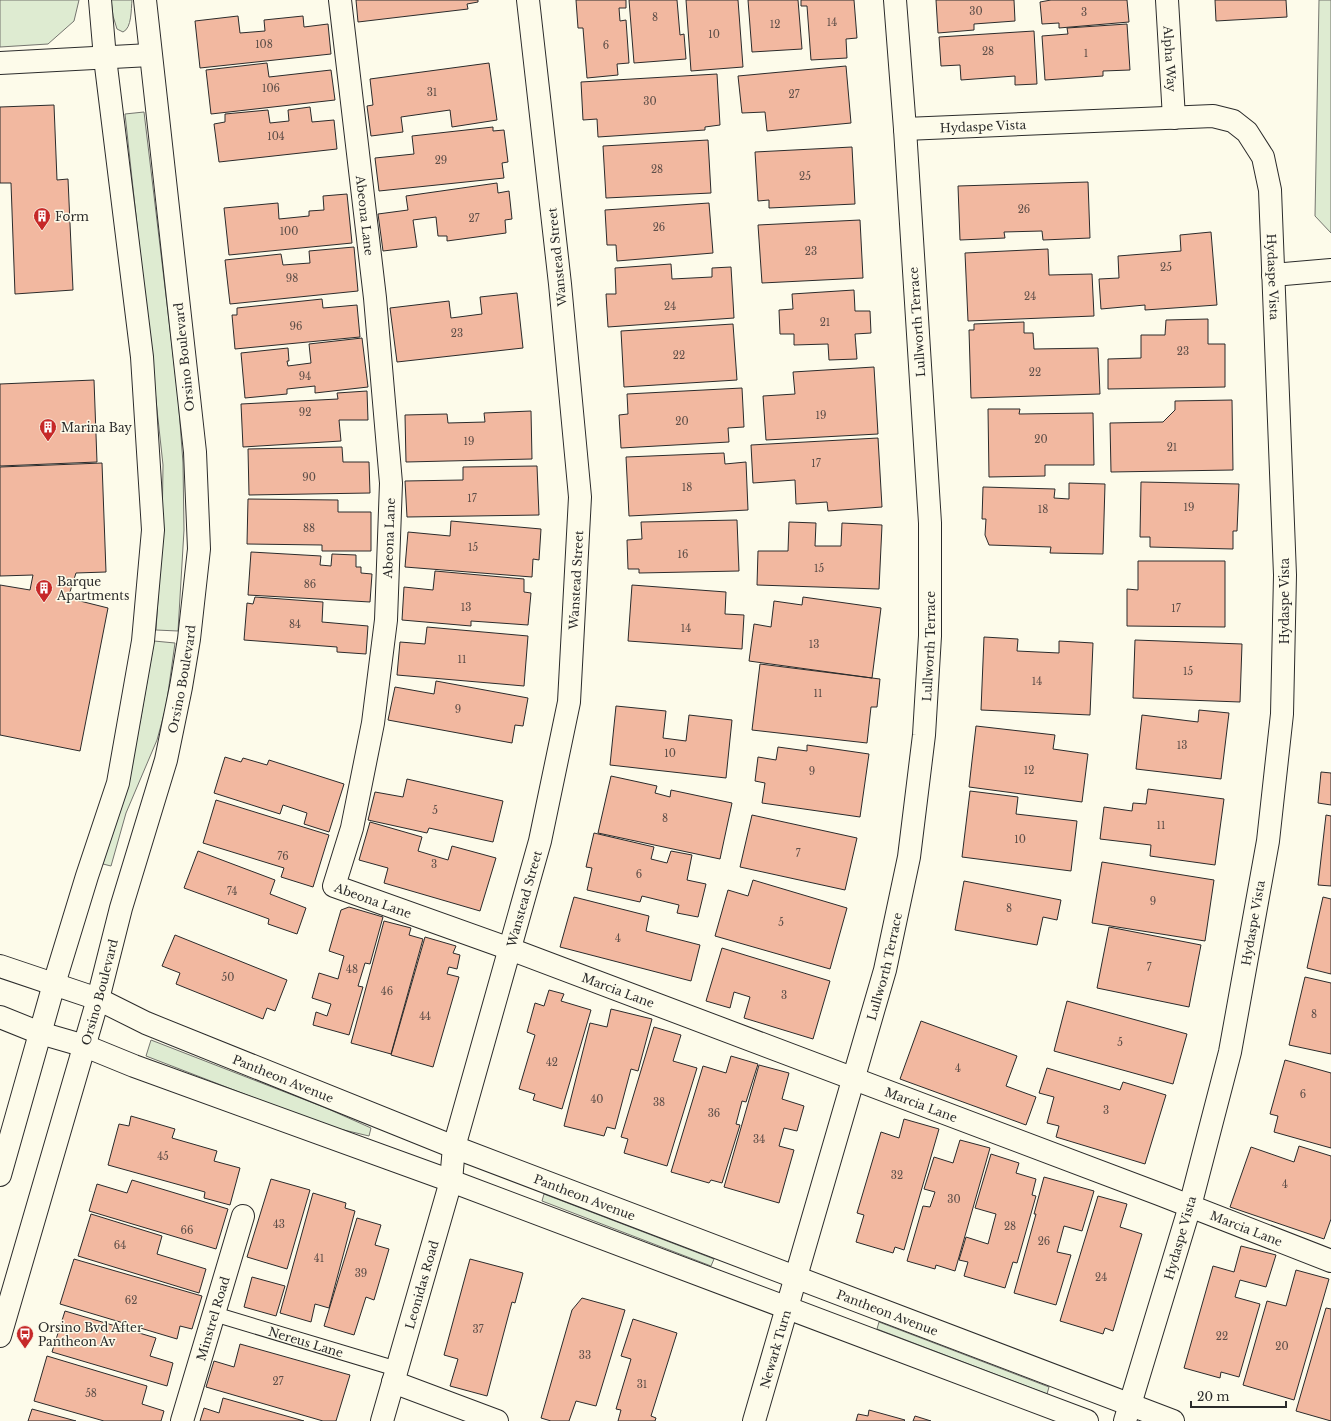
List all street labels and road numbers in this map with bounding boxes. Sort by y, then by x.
street label: Alpha Way [1161,24,1180,93]
street label: Hydaspe Vista [939,116,1027,135]
street label: Abeona Lane [353,174,377,257]
street label: Wanstead Street [544,206,570,308]
street label: Hydaspe Vista [1264,233,1283,321]
street label: Lullworth Terrace [906,266,928,378]
street label: Orsino Boulevard [171,302,197,412]
street label: Abeona Lane [380,497,398,580]
street label: Wanstead Street [565,529,586,631]
street label: Hydaspe Vista [1277,557,1292,644]
street label: Lullworth Terrace [919,591,938,702]
street label: Orsino Boulevard [164,624,198,734]
street label: Wanstead Street [503,848,545,949]
street label: Abeona Lane [332,879,414,921]
street label: Hydaspe Vista [1238,879,1268,967]
street label: Lullworth Terrace [863,911,905,1022]
street label: Orsino Boulevard [77,937,120,1047]
street label: Marcia Lane [580,969,657,1010]
street label: Pantheon Avenue [231,1051,336,1105]
street label: Marcia Lane [883,1084,960,1125]
street label: Pantheon Avenue [532,1171,638,1223]
street label: Hydaspe Vista [1161,1194,1199,1282]
street label: Marcia Lane [1208,1207,1285,1249]
street label: Leonidas Road [401,1238,441,1331]
street label: Minstrel Road [193,1274,232,1362]
street label: Pantheon Avenue [835,1286,941,1338]
street label: Newark Turn [756,1308,793,1390]
street label: Nereus Lane [267,1323,345,1360]

